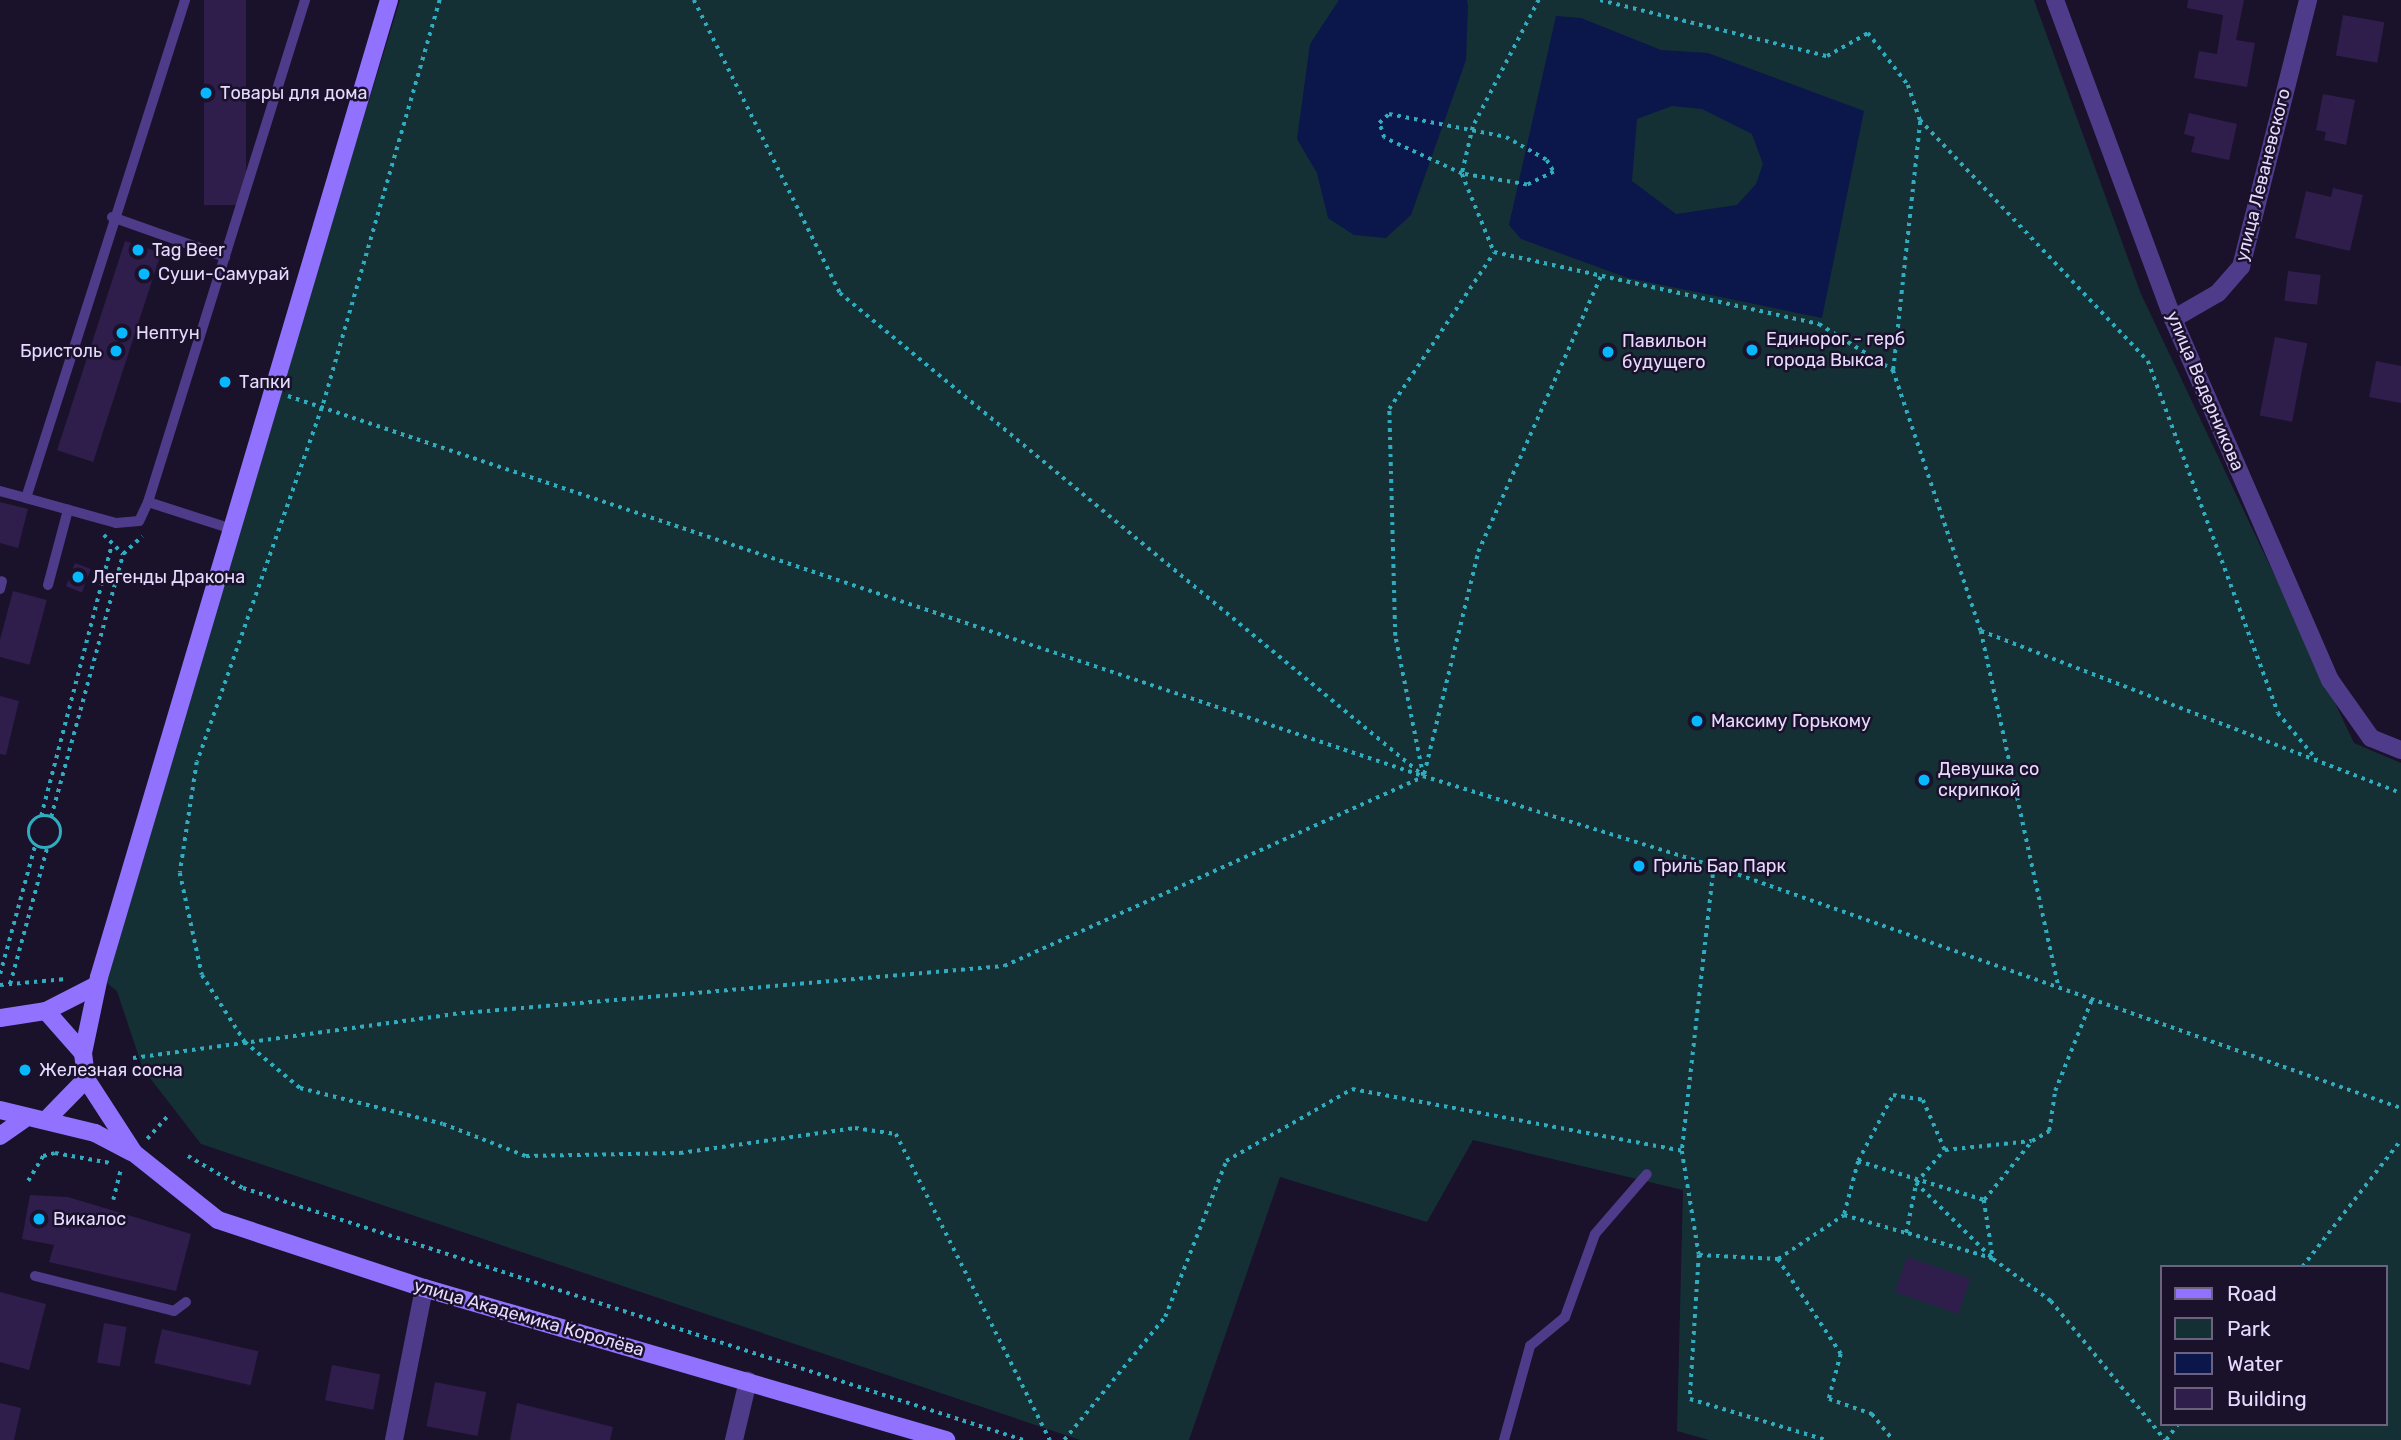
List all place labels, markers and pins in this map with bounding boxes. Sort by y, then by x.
place label: Товары для дома [220,82,367,104]
marker: Товары для дома [198,85,214,101]
place label: Tag Beer [152,239,225,261]
marker: Tag Beer [130,242,146,258]
place label: Суши-Самурай [158,263,289,285]
marker: Суши-Самурай [136,266,152,282]
place label: Нептун [136,322,200,344]
marker: Нептун [114,325,130,341]
place label: Единорог - герб города Выкса [1766,329,1905,372]
place label: Павильон будущего [1622,331,1707,374]
place label: Бристоль [20,340,102,362]
marker: Единорог - герб города Выкса [1744,342,1760,358]
marker: Бристоль [108,343,124,359]
marker: Павильон будущего [1600,344,1616,360]
place label: Тапки [239,371,291,393]
marker: Тапки [217,374,233,390]
place label: Легенды Дракона [92,566,245,588]
marker: Легенды Дракона [70,569,86,585]
place label: Максиму Горькому [1711,710,1871,732]
marker: Максиму Горькому [1689,713,1705,729]
place label: Девушка со скрипкой [1938,759,2039,802]
marker: Девушка со скрипкой [1916,772,1932,788]
place label: Гриль Бар Парк [1653,855,1786,877]
marker: Гриль Бар Парк [1631,858,1647,874]
place label: Железная сосна [39,1059,183,1081]
marker: Железная сосна [17,1062,33,1078]
place label: Викалос [53,1208,126,1230]
marker: Викалос [31,1211,47,1227]

